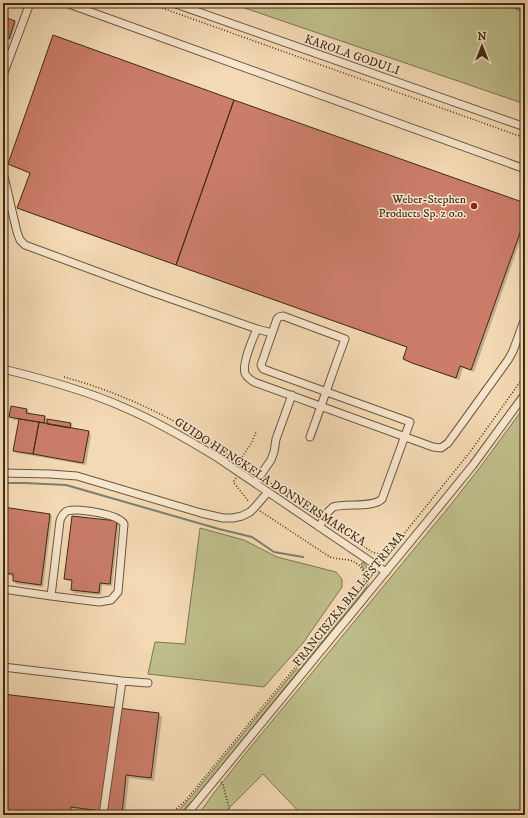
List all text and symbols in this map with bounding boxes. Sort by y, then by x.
north arrow [462,26,502,66]
text: N [477,30,487,44]
street label: KAROLA GODULI [302,32,402,78]
place label: Weber-Stephen Products Sp. z o.o. [378,192,467,221]
marker: Weber-Stephen Products Sp. z o.o. [469,201,479,211]
street label: GUIDO HENCKELA DONNERSMARCKA [171,414,369,550]
street label: FRANCISZKA BALLESTREMA [290,528,408,670]

